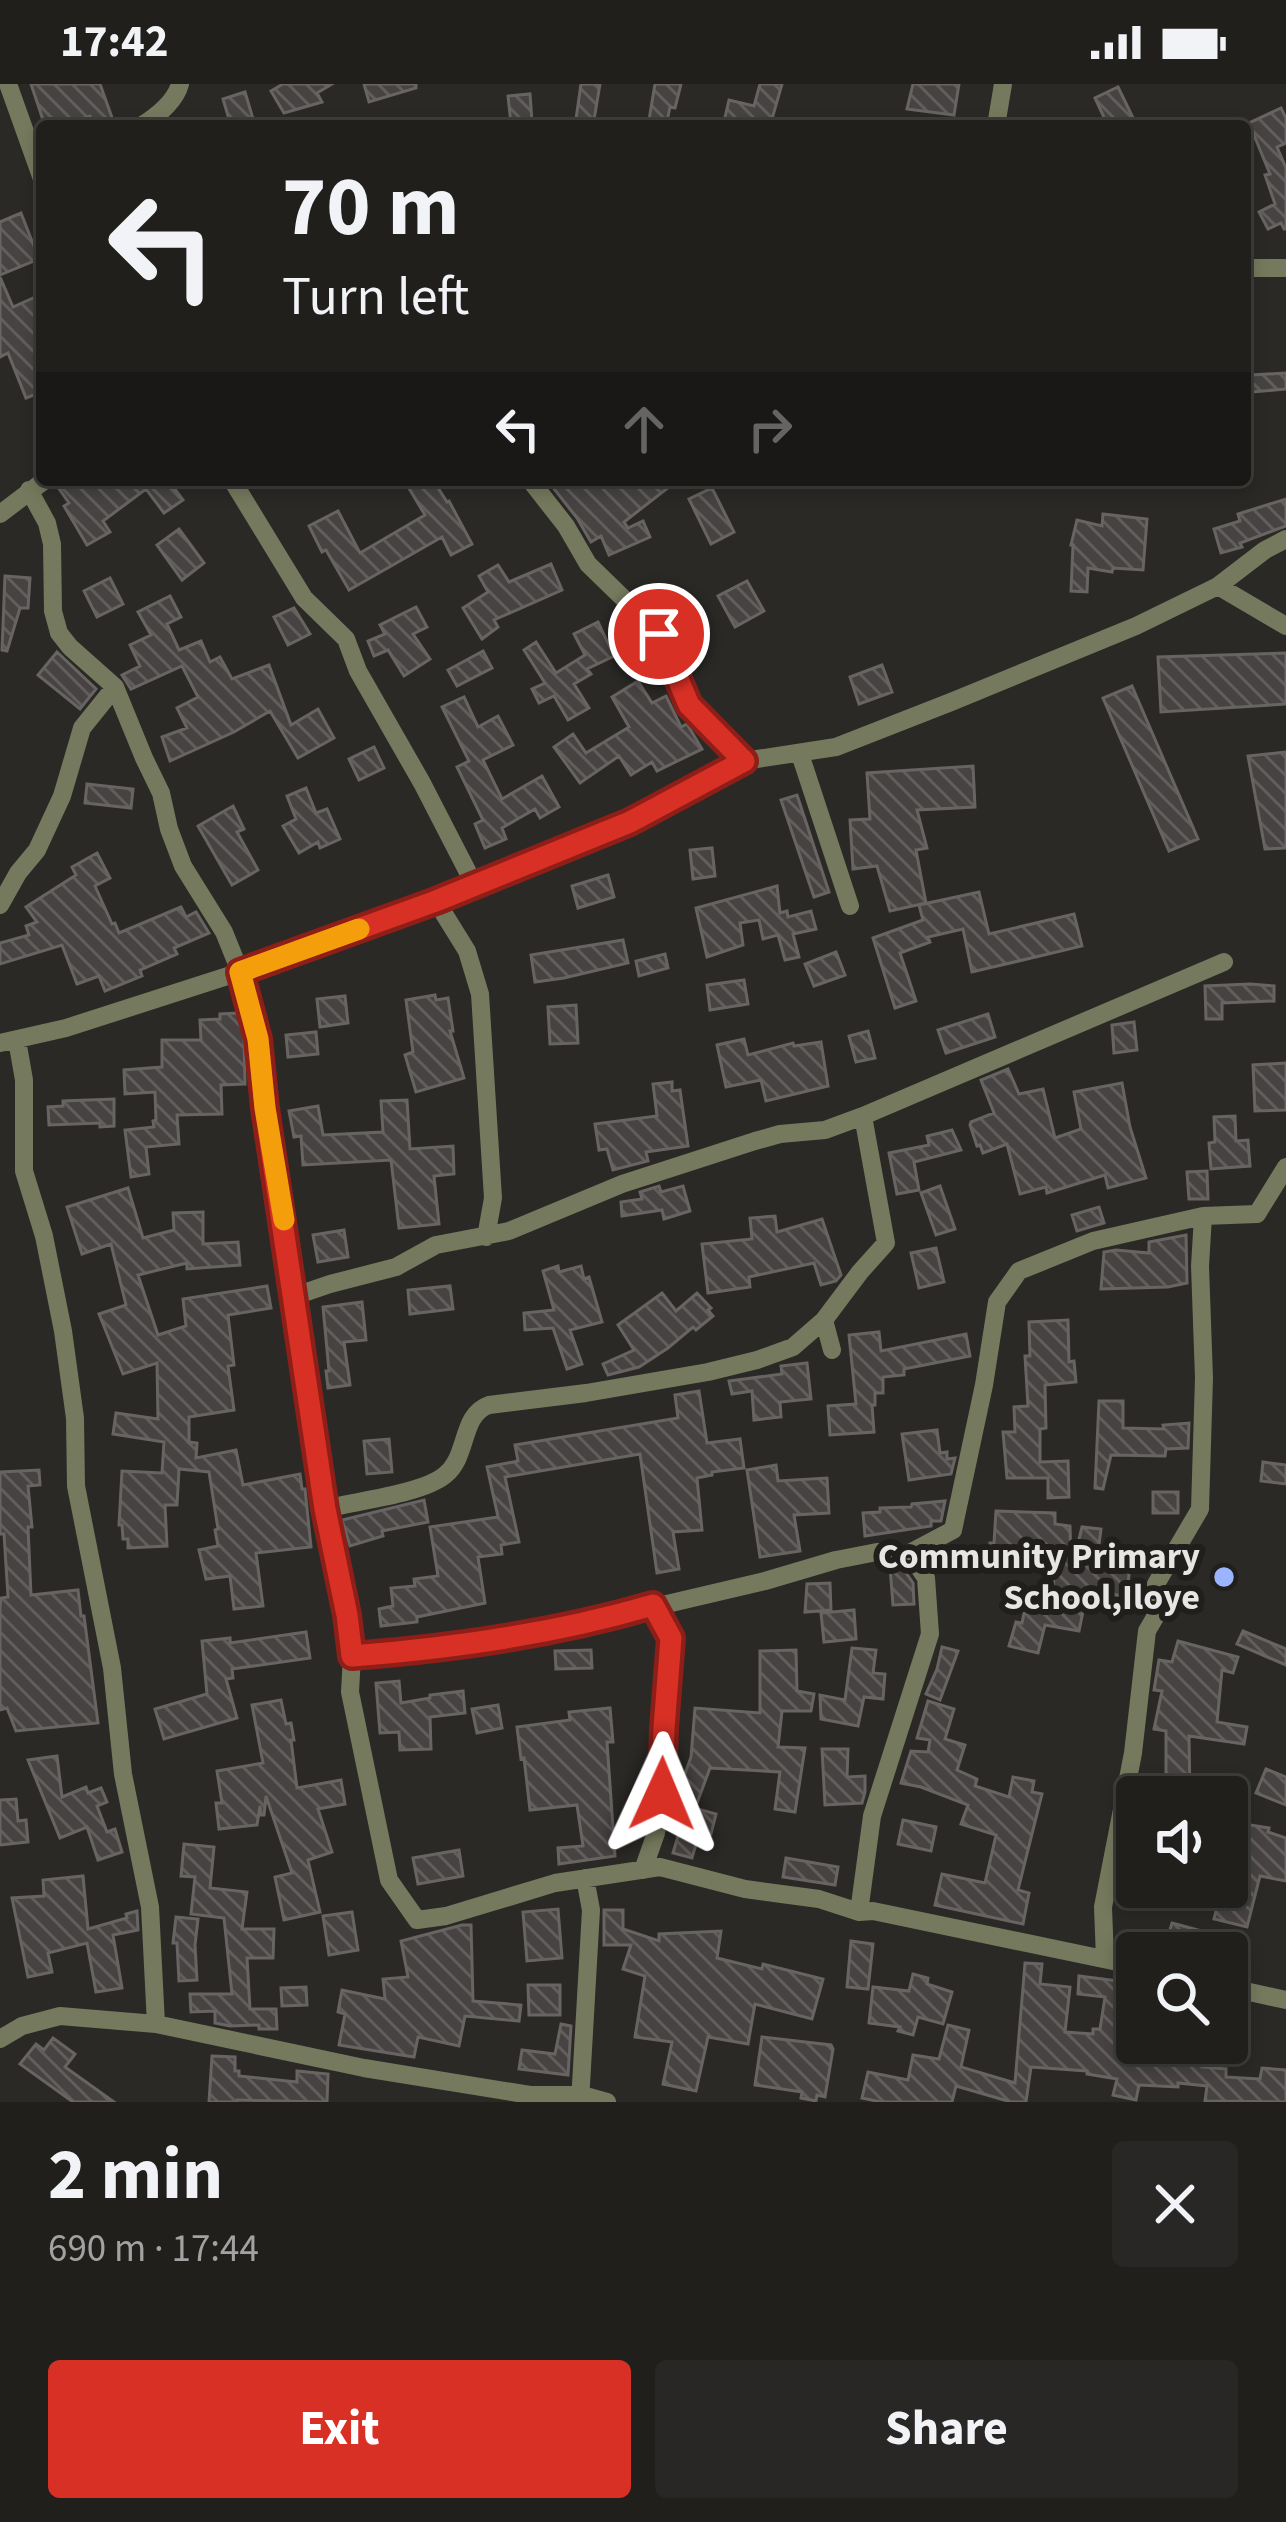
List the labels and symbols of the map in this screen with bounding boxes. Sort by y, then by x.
pin [608,583,710,685]
place label: Community Primary School,Iloye [878,1531,1200,1623]
marker: Community Primary School,Iloye [1211,1564,1237,1590]
position arrow [599,1731,725,1857]

